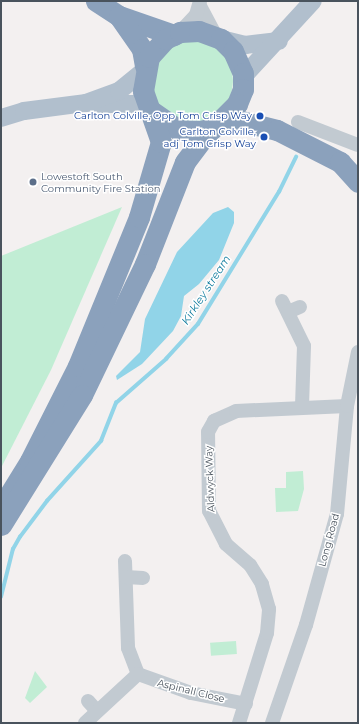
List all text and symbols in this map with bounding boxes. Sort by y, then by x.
place label: Carlton Colville, Opp Tom Crisp Way [74,110,252,122]
marker: Carlton Colville, Opp Tom Crisp Way [255,111,265,121]
place label: Carlton Colville, adj Tom Crisp Way [164,125,256,148]
marker: Carlton Colville, adj Tom Crisp Way [259,132,269,142]
place label: Lowestoft South Community Fire Station [41,170,160,194]
marker: Lowestoft South Community Fire Station [28,177,38,187]
water label: Kirkley stream [179,253,233,327]
street label: Aldwyck Way [203,446,217,512]
street label: Long Road [316,512,342,568]
street label: Aspinall Close [156,677,226,705]

